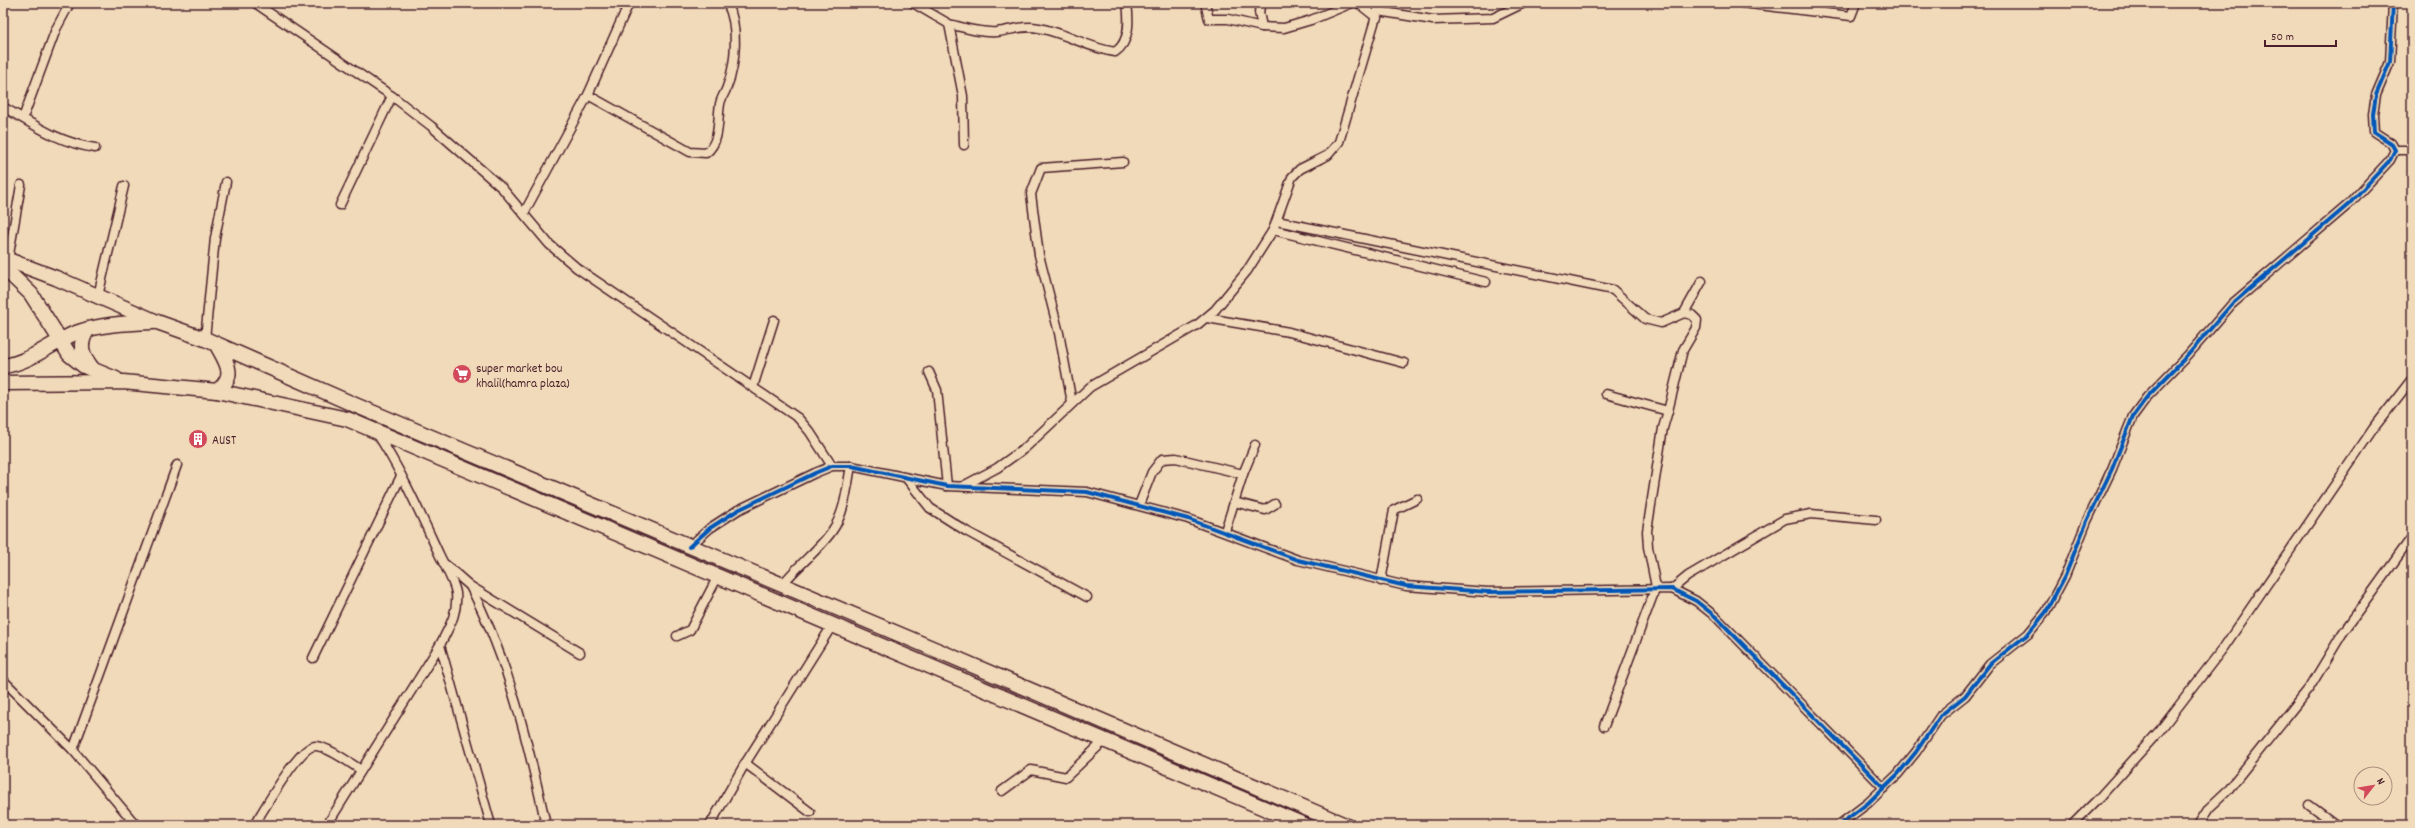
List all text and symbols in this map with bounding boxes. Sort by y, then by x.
scale bar [2265,22,2336,48]
text: 50 m [2271,29,2294,46]
place label: super market bou khalil(hamra plaza) [476,360,570,394]
supermarket icon: super market bou khalil(hamra plaza) [451,363,473,385]
building icon: AUST [187,428,209,450]
place label: AUST [212,432,236,451]
north arrow [2353,766,2393,806]
text: N [2372,775,2388,789]

